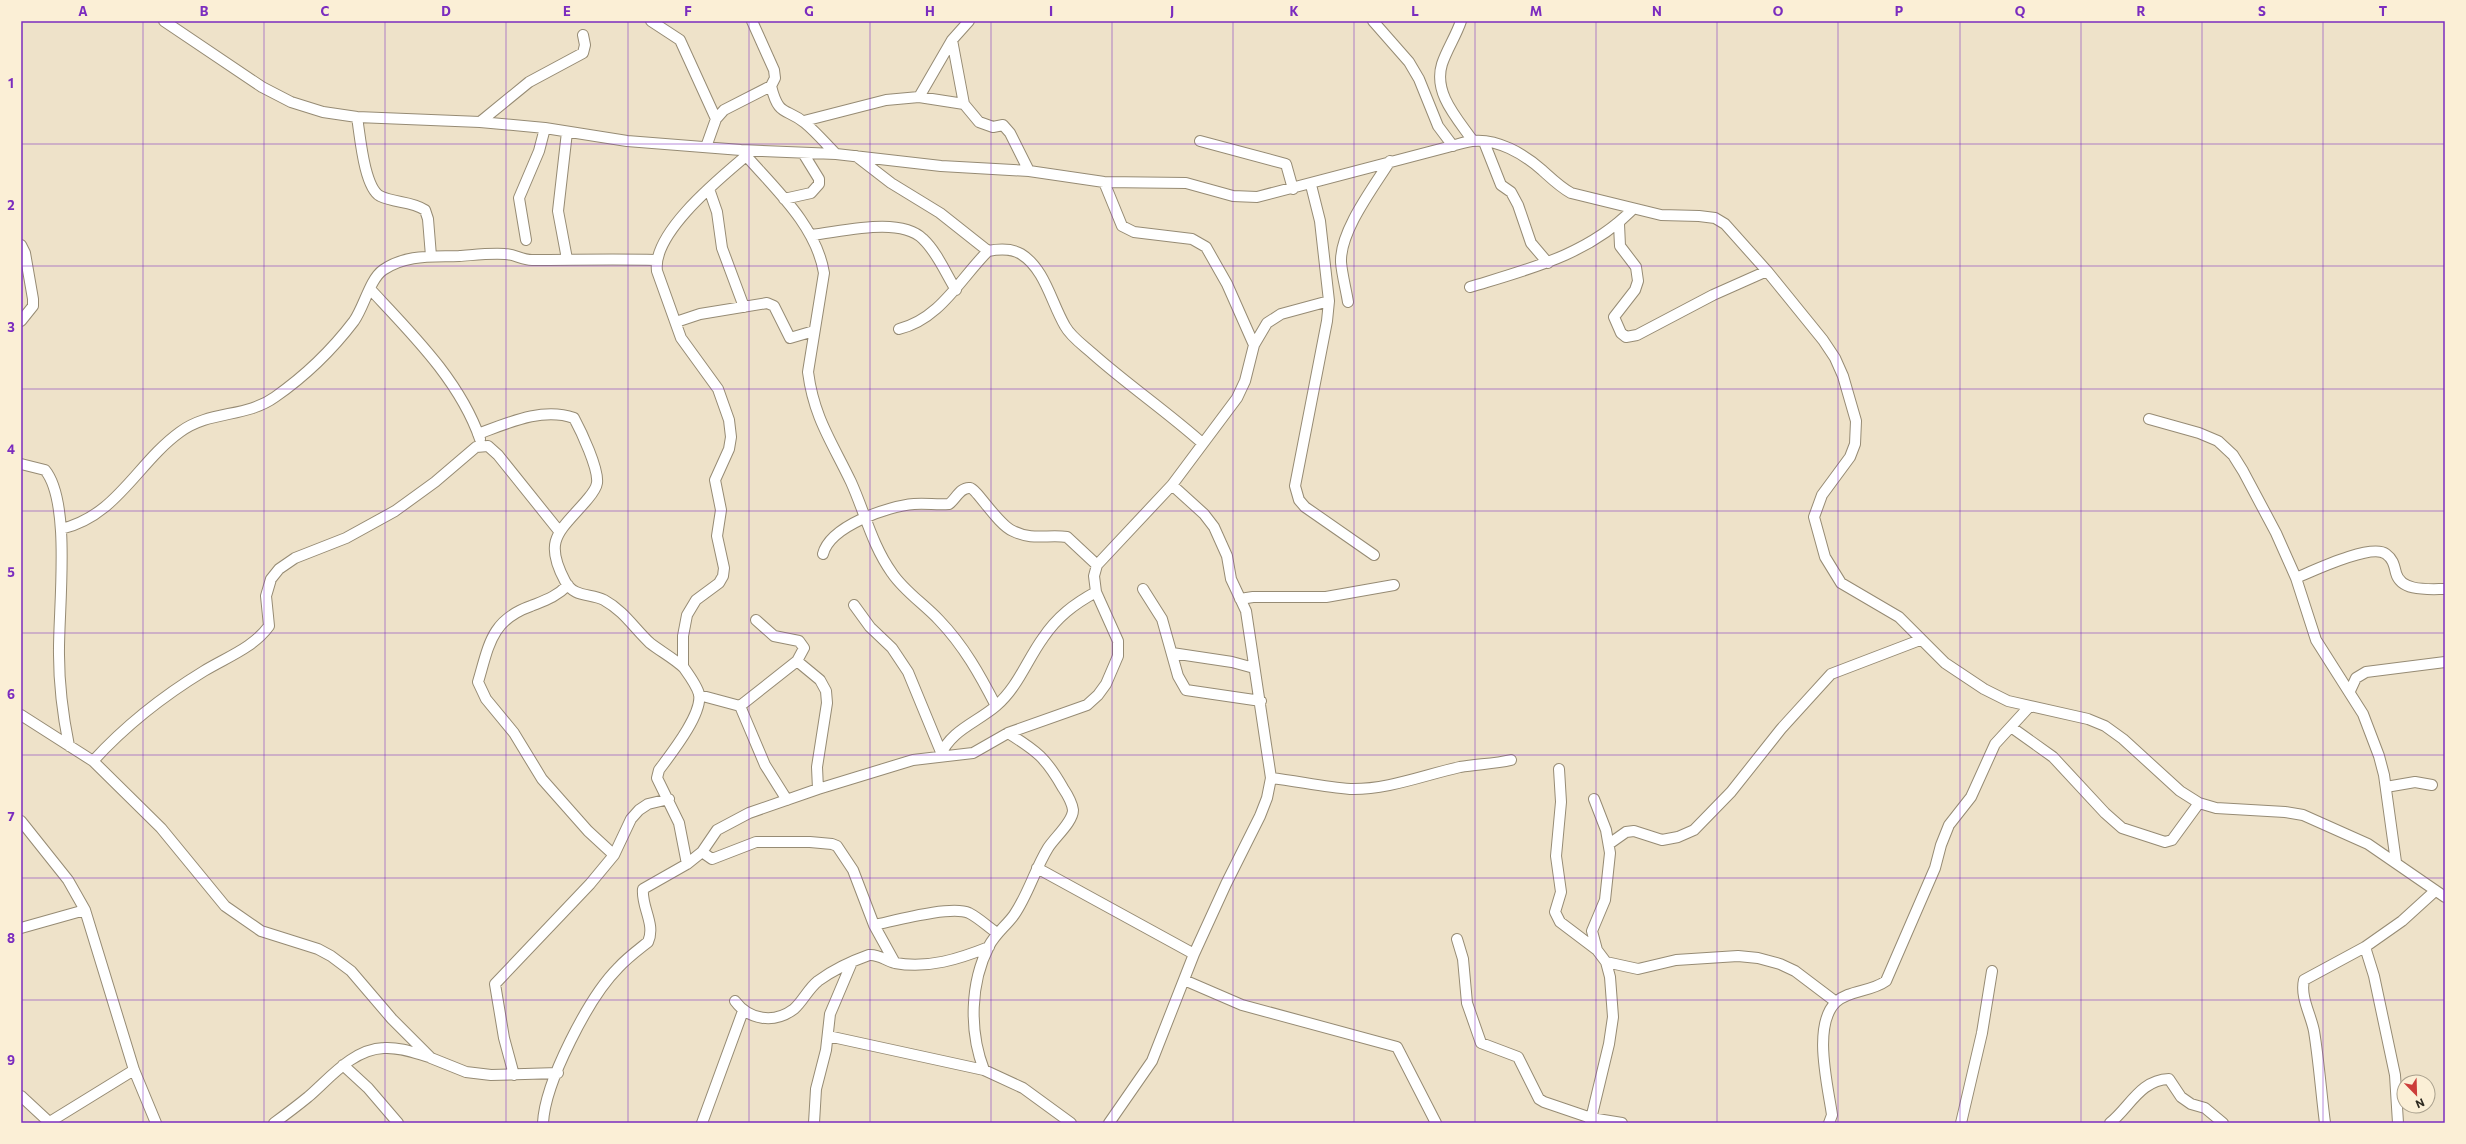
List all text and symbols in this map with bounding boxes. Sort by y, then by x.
text: A [78,3,88,19]
text: B [200,3,209,19]
text: C [321,3,330,19]
text: D [441,3,451,19]
text: E [563,3,571,19]
text: F [684,3,692,19]
text: G [804,3,814,19]
text: H [925,3,935,19]
text: I [1049,3,1053,19]
text: J [1170,3,1174,19]
text: K [1289,3,1299,19]
text: L [1411,3,1419,19]
text: M [1530,3,1542,19]
text: N [1652,3,1662,19]
text: O [1773,3,1784,19]
text: P [1895,3,1904,19]
text: Q [2015,3,2026,19]
text: R [2137,3,2146,19]
text: S [2258,3,2266,19]
text: T [2379,3,2388,19]
text: 1 [8,75,14,91]
text: 2 [7,197,15,213]
text: 3 [7,319,15,335]
text: 4 [7,441,15,457]
text: 5 [7,564,15,580]
text: 6 [7,686,15,702]
text: 7 [7,808,15,824]
text: 8 [7,930,15,946]
text: 9 [7,1052,15,1068]
north arrow [2396,1074,2436,1114]
text: N [2414,1096,2426,1111]

